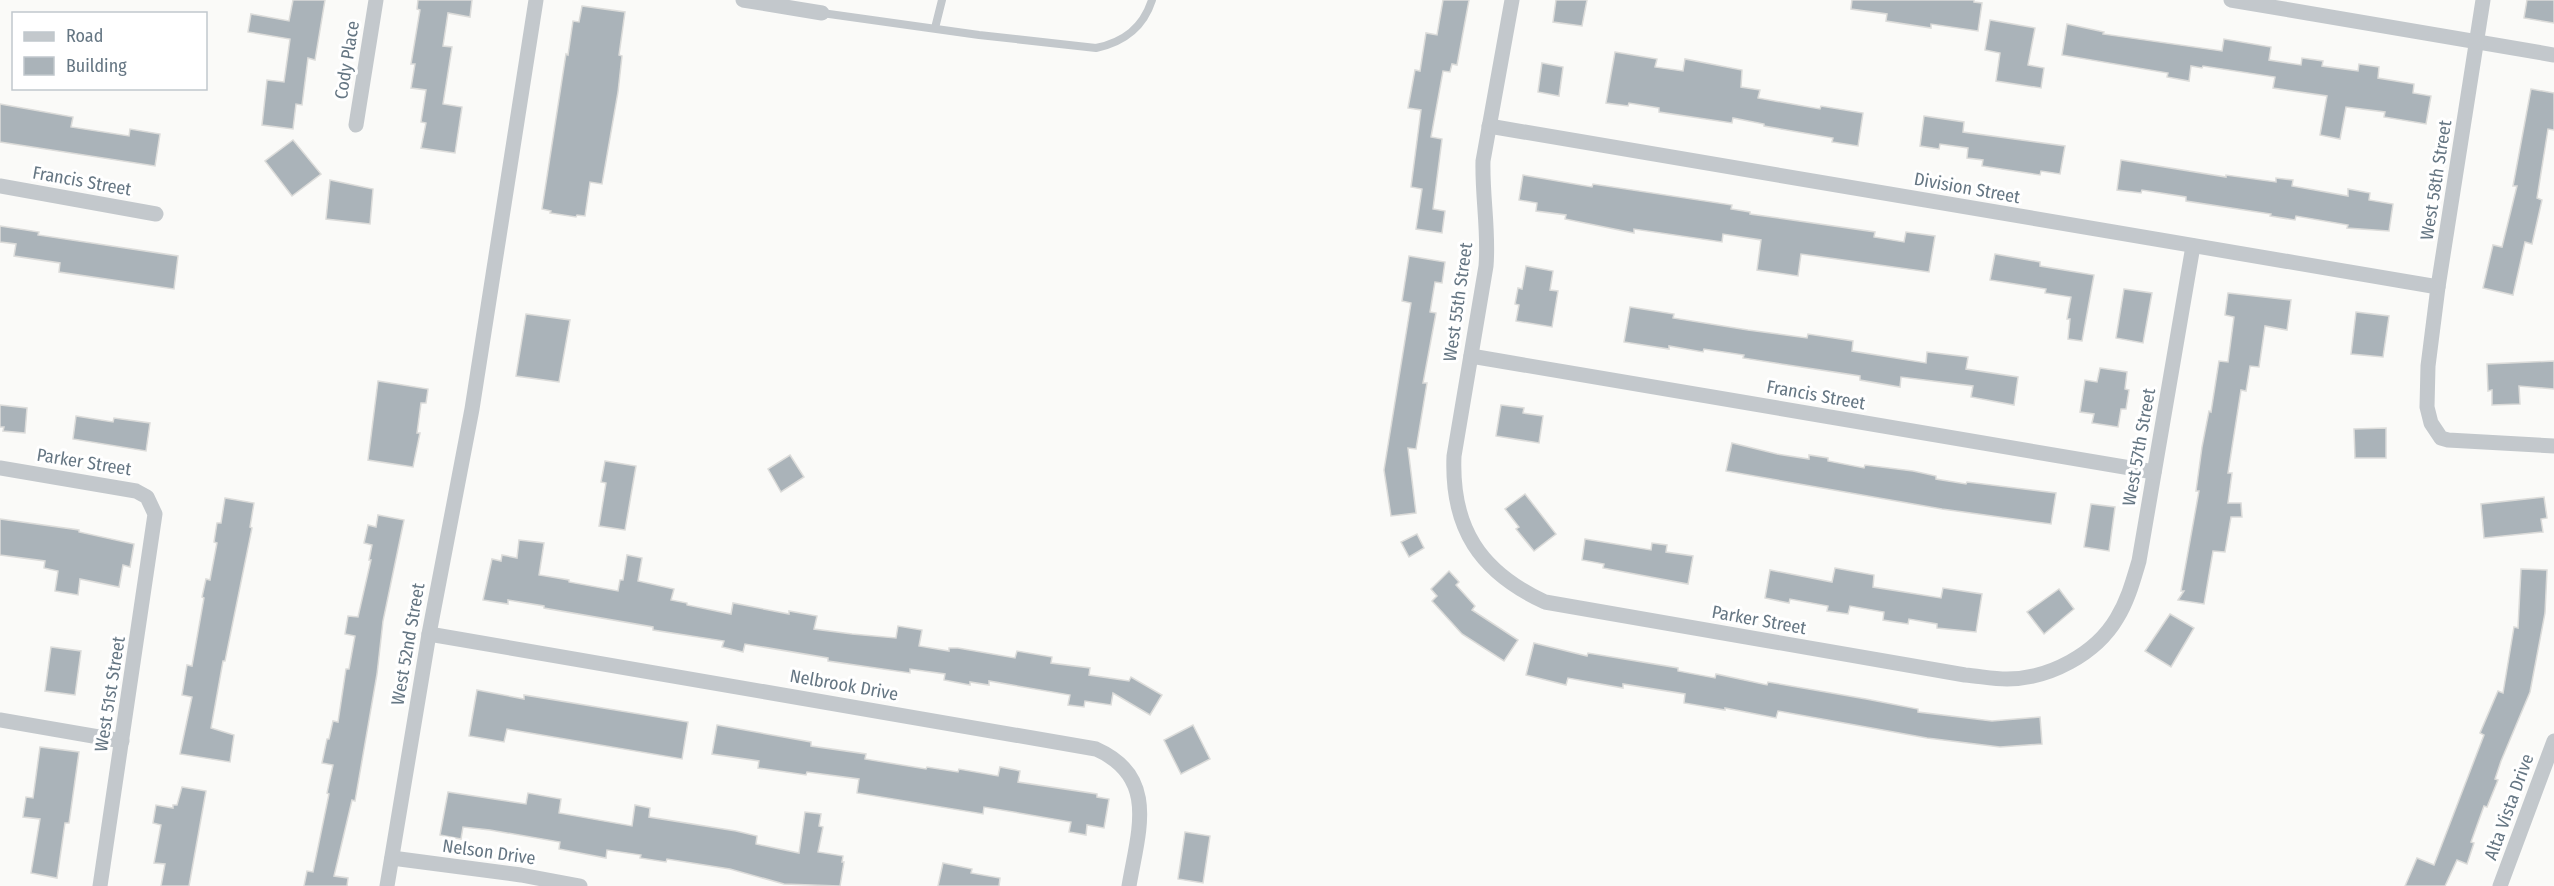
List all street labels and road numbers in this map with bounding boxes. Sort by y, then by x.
street label: Cody Place [330,19,364,101]
street label: West 58th Street [2416,118,2456,242]
street label: Francis Street [31,162,133,201]
street label: Division Street [1912,168,2022,208]
street label: West 55th Street [1439,241,1477,363]
street label: Francis Street [1765,376,1867,415]
street label: West 57th Street [2118,386,2160,508]
street label: Parker Street [35,444,133,480]
street label: West 52nd Street [386,581,430,707]
street label: Parker Street [1710,601,1808,639]
street label: West 51st Street [90,635,130,753]
street label: Nelbrook Drive [788,665,900,705]
street label: Alta Vista Drive [2480,751,2538,863]
street label: Nelson Drive [441,835,537,869]

